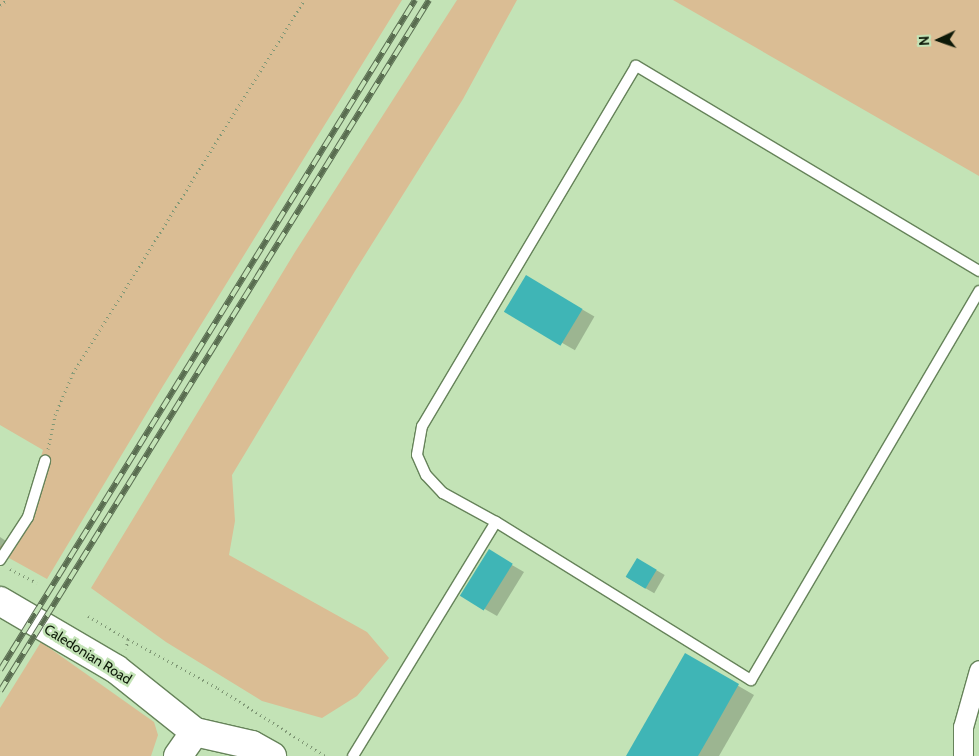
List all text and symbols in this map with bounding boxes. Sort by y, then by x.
north arrow [914,15,964,65]
text: N [915,35,933,46]
street label: Caledonian Road [41,620,135,688]

